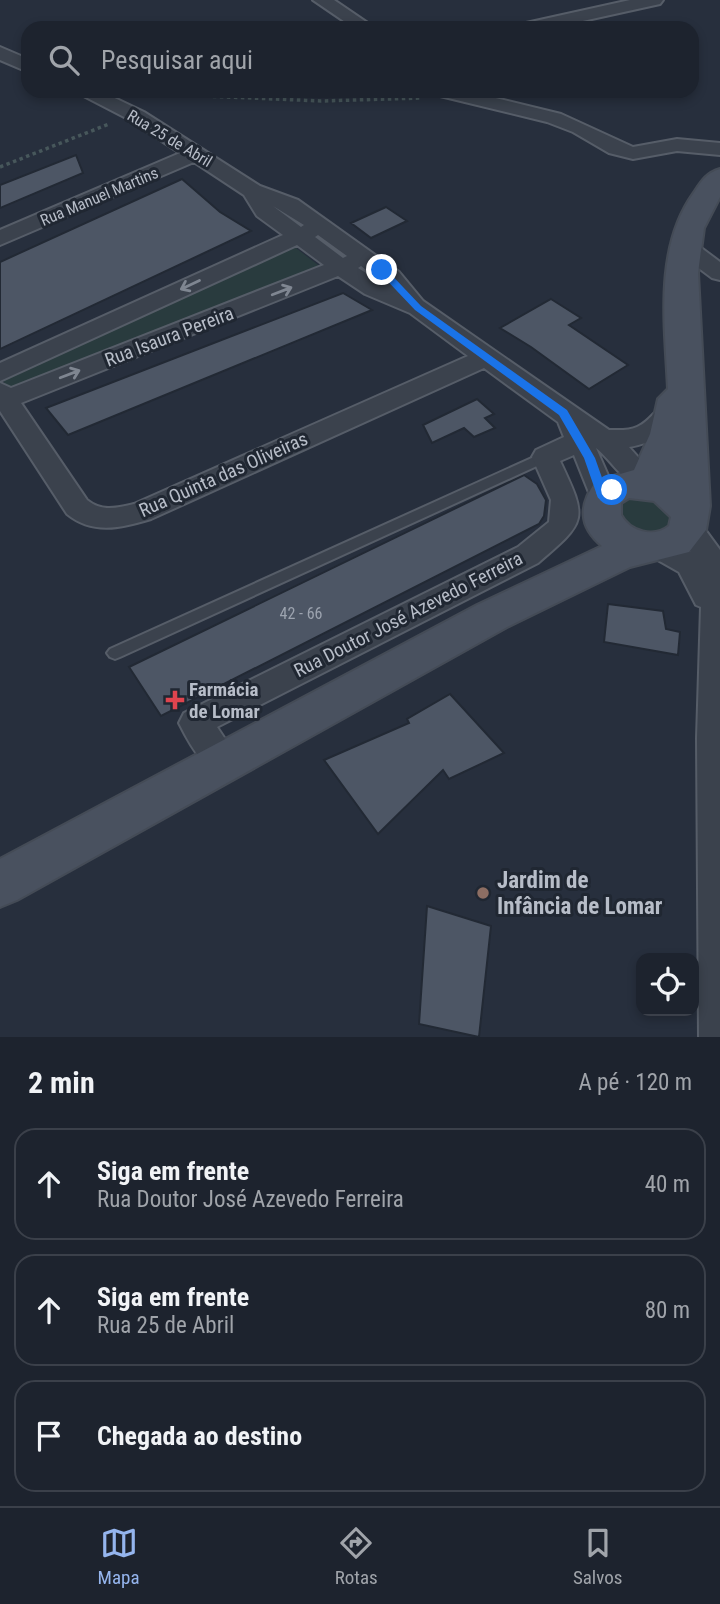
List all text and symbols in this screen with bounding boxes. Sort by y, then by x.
search box [21,21,699,98]
icon: search [45,41,83,79]
text: Pesquisar aqui [101,45,253,75]
street label: Rua 25 de Abril [124,106,216,171]
street label: Rua Manuel Martins [37,163,161,230]
route end [366,254,397,285]
one-way arrow [180,278,201,292]
one-way arrow [270,284,292,297]
street label: Rua Isaura Pereira [102,301,237,372]
one-way arrow [58,367,80,380]
street label: Rua Quinta das Oliveiras [135,427,311,522]
route start [596,474,627,505]
street label: Rua Doutor José Azevedo Ferreira [290,547,526,682]
house number: 42 - 66 [280,604,323,623]
place label: Farmácia de Lomar [189,678,260,723]
marker: Farmácia de Lomar [167,692,183,708]
place label: Jardim de Infância de Lomar [497,867,663,920]
marker: Jardim de Infância de Lomar [475,885,491,901]
map controls [636,953,699,1016]
button: locate [636,953,699,1016]
text: 2 min [28,1065,95,1100]
text: A pé · 120 m [579,1069,692,1096]
text: Siga em frente [97,1156,249,1186]
icon: ahead [30,1165,68,1203]
text: 40 m [645,1171,690,1198]
text: Rua Doutor José Azevedo Ferreira [97,1186,404,1213]
text: Siga em frente [97,1282,249,1312]
icon: ahead [30,1291,68,1329]
text: 80 m [645,1297,690,1324]
text: Rua 25 de Abril [97,1312,234,1339]
icon: arrive [30,1417,68,1455]
text: Chegada ao destino [97,1421,302,1451]
tab: Mapa [98,1524,140,1589]
tab: Rotas [335,1524,378,1589]
tab: Salvos [573,1524,622,1589]

